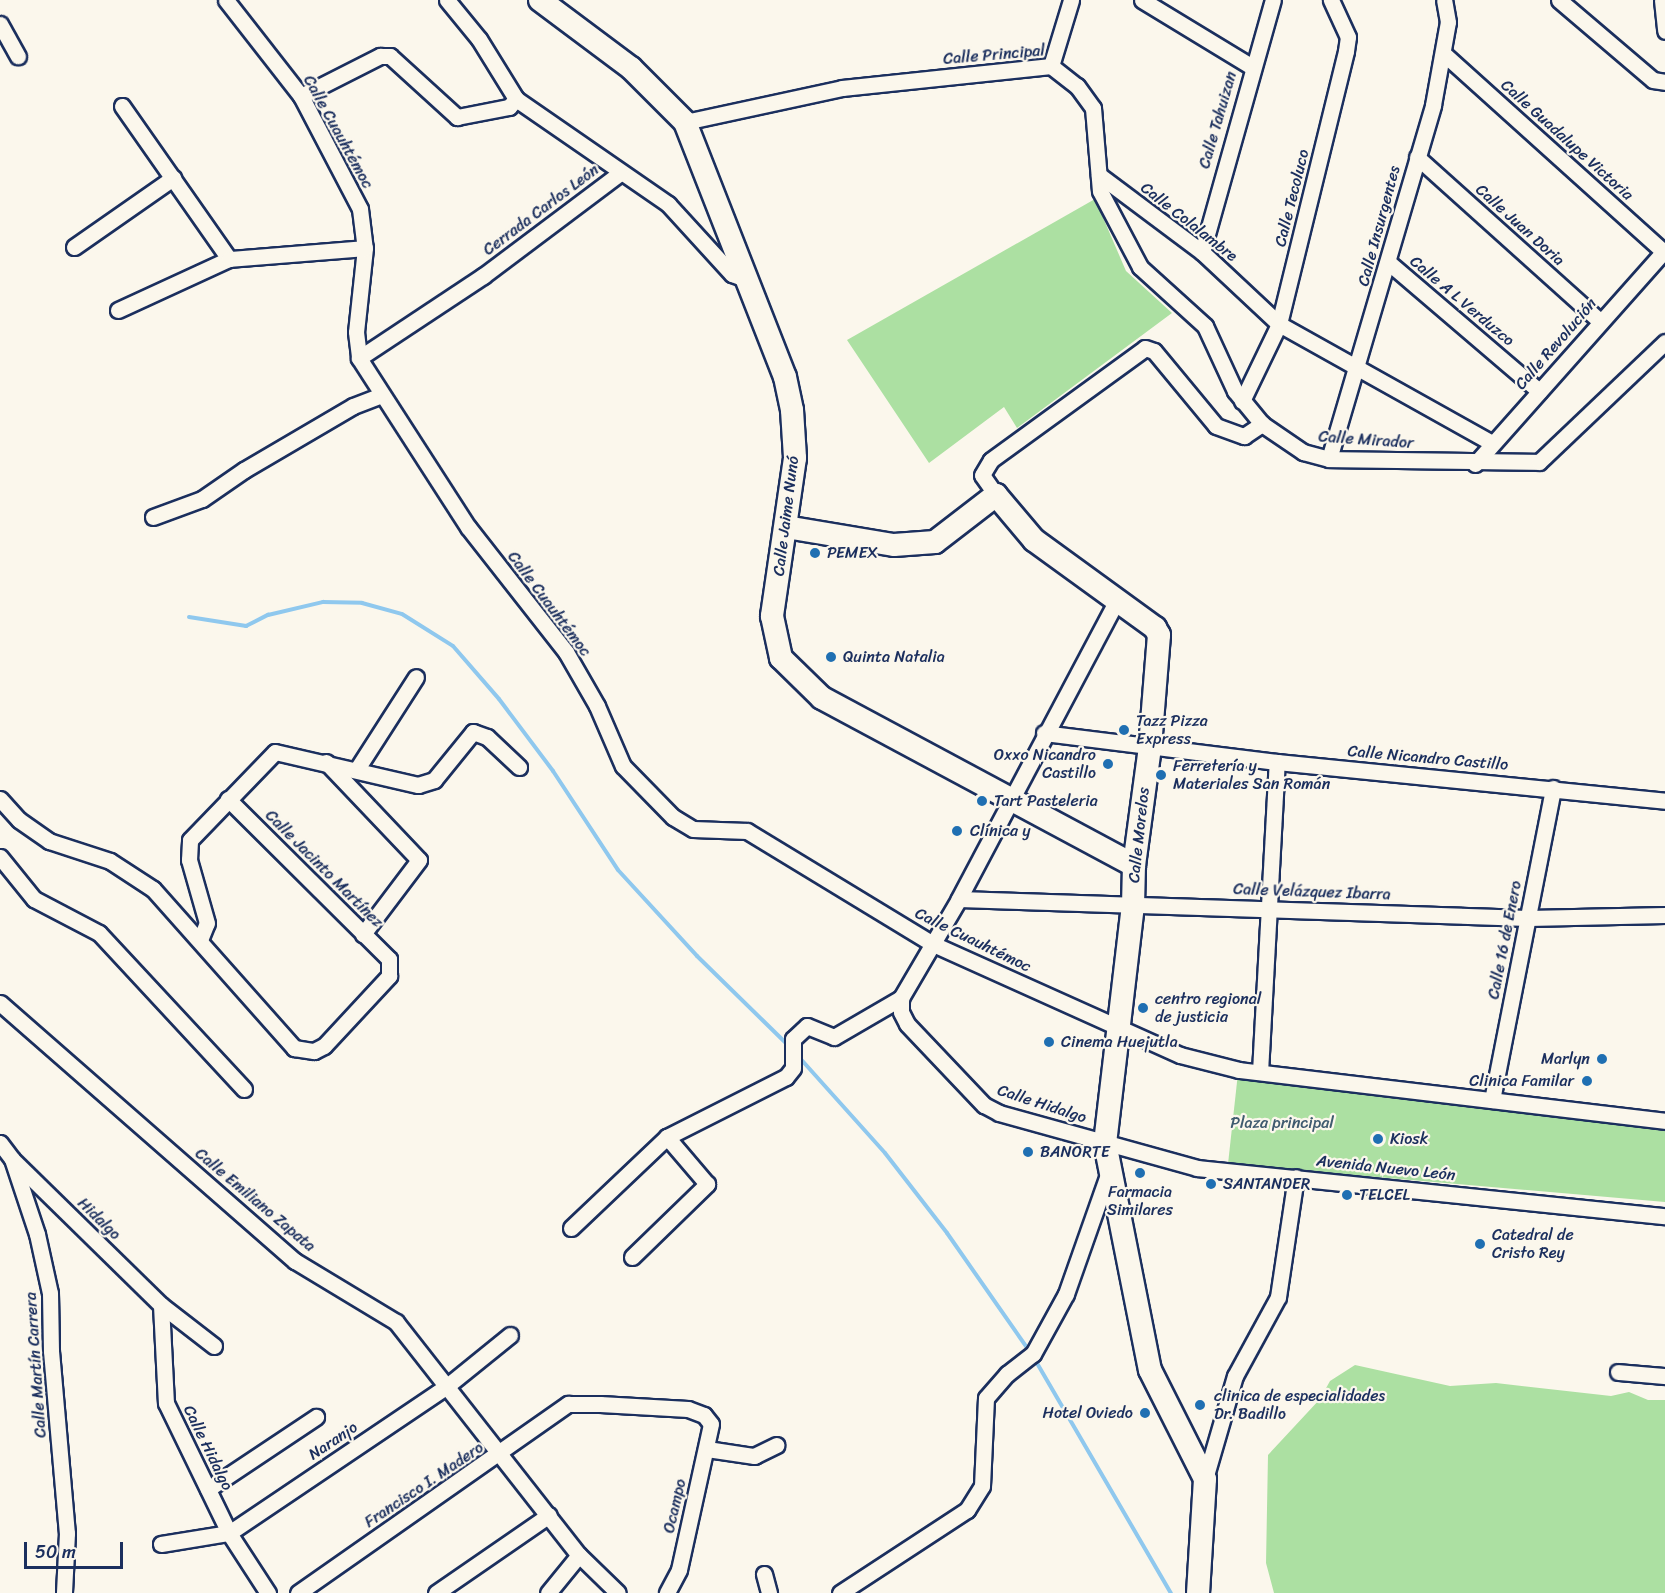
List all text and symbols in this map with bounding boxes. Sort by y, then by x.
street label: Calle Principal [942,41,1046,69]
street label: Calle Tahuizan [1195,69,1241,171]
street label: Calle Cuauhtémoc [299,72,377,192]
street label: Calle Guadalupe Victoria [1496,75,1638,205]
street label: Calle Tecoluco [1271,147,1313,249]
street label: Cerrada Carlos León [479,160,603,260]
street label: Calle Insurgentes [1354,164,1404,288]
street label: Calle Colalambre [1136,178,1242,266]
street label: Calle Juan Doria [1472,180,1568,270]
street label: Calle A L Verduzco [1406,252,1518,350]
street label: Calle Revolución [1511,294,1601,394]
street label: Calle Mirador [1318,427,1414,453]
street label: Calle Jaime Nunó [769,455,803,577]
place label: PEMEX [827,543,878,563]
marker: PEMEX [808,546,822,560]
street label: Calle Cuauhtémoc [503,548,595,660]
place label: Quinta Natalia [843,647,945,667]
marker: Quinta Natalia [824,650,838,664]
place label: Tazz Pizza Express [1136,711,1208,749]
marker: Tazz Pizza Express [1117,723,1131,737]
street label: Calle Nicandro Castillo [1347,741,1509,775]
place label: Oxxo Nicandro Castillo [994,745,1096,783]
place label: Ferretería y Materiales San Román [1173,756,1330,794]
marker: Oxxo Nicandro Castillo [1101,757,1115,771]
marker: Ferretería y Materiales San Román [1154,768,1168,782]
street label: Calle Morelos [1125,787,1153,883]
place label: Tart Pasteleria [994,791,1099,811]
marker: Tart Pasteleria [975,794,989,808]
street label: Calle Jacinto Martínez [261,806,387,932]
place label: Clínica y [970,821,1030,841]
marker: Clínica y [948,822,966,840]
street label: Calle 16 de Enero [1484,879,1526,1001]
street label: Calle Velázquez Ibarra [1234,880,1390,904]
street label: Calle Cuauhtémoc [912,904,1034,976]
place label: centro regional de justicia [1155,989,1262,1027]
marker: centro regional de justicia [1136,1001,1150,1015]
place label: Cinema Huejutla [1061,1032,1178,1052]
marker: Cinema Huejutla [1042,1035,1056,1049]
place label: Marlyn [1541,1049,1590,1069]
marker: Marlyn [1595,1052,1609,1066]
place label: Clinica Familar [1469,1071,1574,1091]
marker: Clinica Familar [1578,1072,1596,1090]
street label: Calle Hidalgo [995,1081,1089,1127]
park label: Plaza principal [1230,1113,1334,1133]
place label: Kiosk [1390,1129,1428,1149]
marker: Kiosk [1371,1132,1385,1146]
place label: BANORTE [1040,1142,1110,1162]
street label: Calle Emiliano Zapata [191,1144,319,1256]
marker: BANORTE [1021,1145,1035,1159]
street label: Avenida Nuevo León [1316,1151,1456,1185]
marker: Farmacia Similares [1133,1166,1147,1180]
place label: SANTANDER [1223,1174,1310,1194]
marker: SANTANDER [1204,1177,1218,1191]
place label: Farmacia Similares [1107,1182,1173,1220]
place label: TELCEL [1359,1185,1410,1205]
marker: TELCEL [1340,1188,1354,1202]
street label: Hidalgo [73,1194,125,1244]
place label: Catedral de Cristo Rey [1492,1225,1574,1263]
marker: Catedral de Cristo Rey [1473,1237,1487,1251]
street label: Calle Martín Carrera [21,1292,51,1438]
place label: clinica de especialidades Dr. Badillo [1214,1386,1387,1424]
marker: clinica de especialidades Dr. Badillo [1191,1396,1209,1414]
street label: Calle Hidalgo [179,1402,237,1494]
place label: Hotel Oviedo [1043,1403,1133,1423]
marker: Hotel Oviedo [1138,1406,1152,1420]
street label: Naranjo [305,1418,361,1464]
street label: Francisco I. Madero [361,1438,487,1532]
street label: Ocampo [659,1477,691,1535]
scale bar [27,1530,126,1568]
text: 50 m [35,1536,76,1568]

